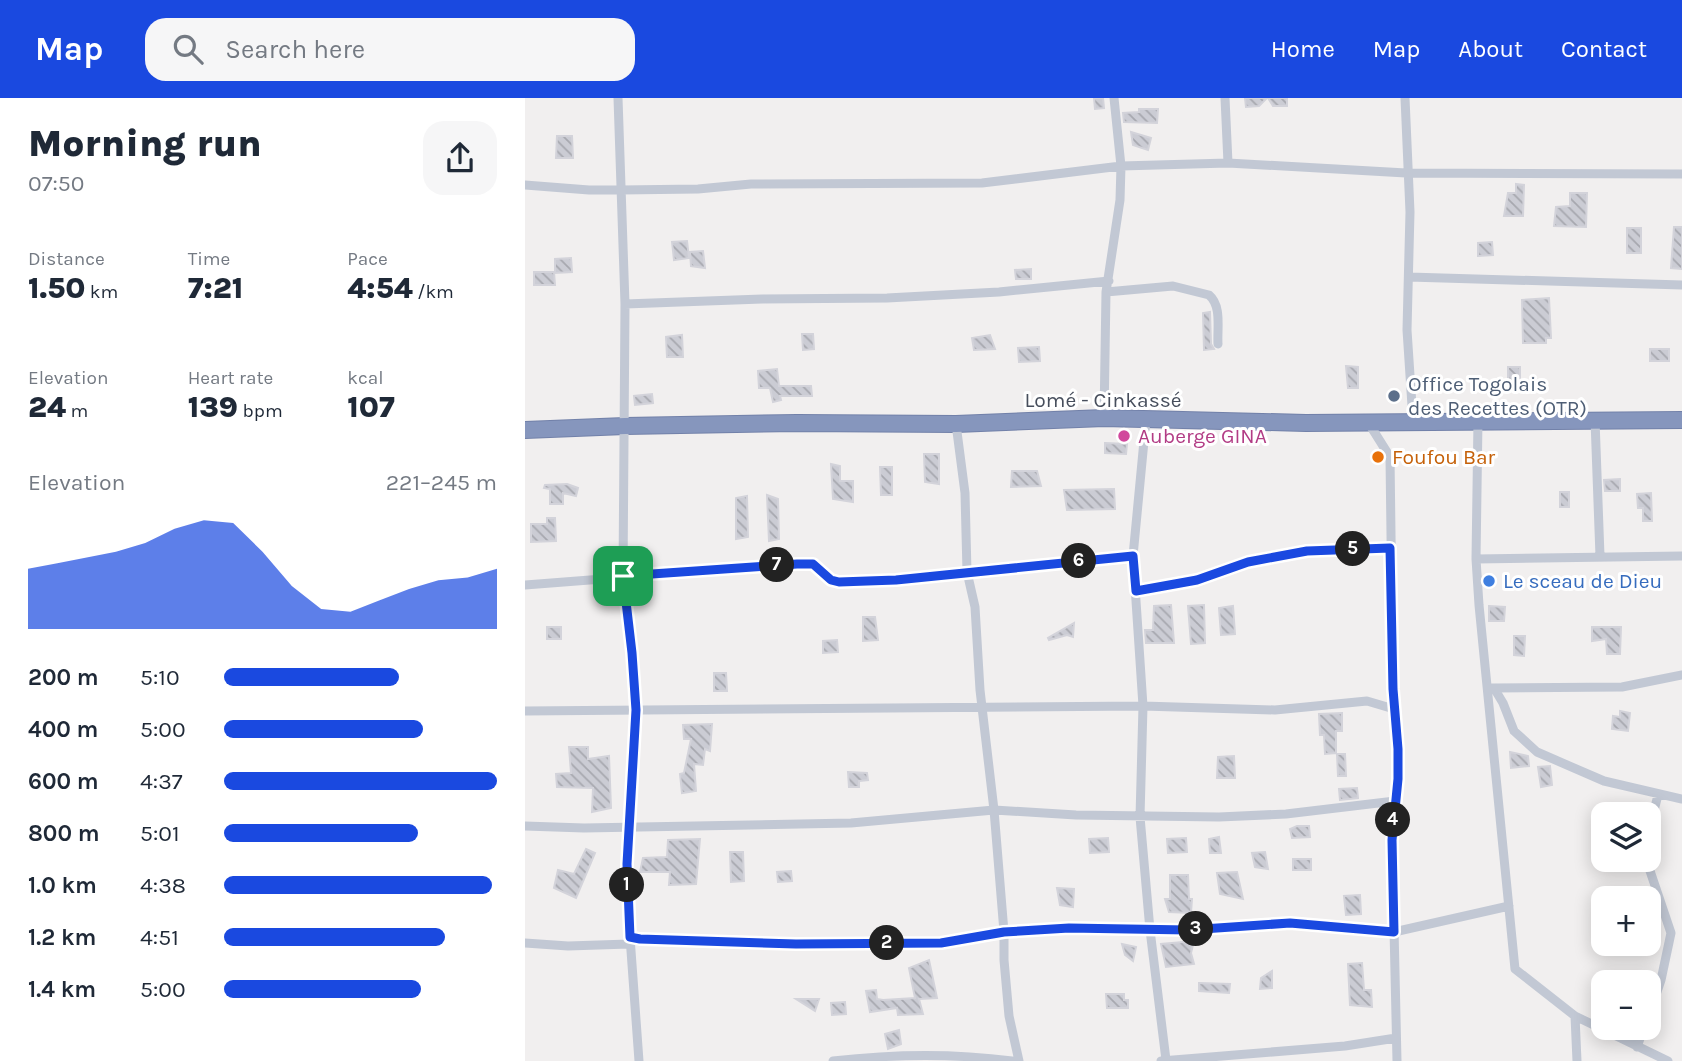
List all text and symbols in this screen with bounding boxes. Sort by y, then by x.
search box [145,18,635,81]
text: Map [35,30,103,68]
icon: search [169,30,207,68]
text: Search here [225,34,365,65]
text: Home [1271,35,1335,63]
text: Map [1373,35,1420,63]
text: About [1458,35,1523,63]
text: Contact [1561,35,1647,63]
text: Morning run [28,121,262,166]
button: share [423,121,497,195]
text: 07:50 [28,170,84,197]
text: Distance [28,248,105,270]
text: Time [188,248,230,270]
text: Pace [347,248,388,270]
text: 1.50 [28,270,85,306]
text: 7:21 [188,270,243,306]
text: 4:54 [347,270,413,306]
text: km [85,281,118,303]
text: /km [413,281,454,303]
text: Elevation [28,367,108,389]
text: Heart rate [188,367,273,389]
text: kcal [347,367,384,389]
place label: Office Togolais des Recettes (OTR) [1408,372,1587,420]
street label: Lomé - Cinkassé [1024,388,1182,412]
marker: Office Togolais des Recettes (OTR) [1386,388,1402,404]
text: 24 [28,389,66,425]
text: 139 [188,389,238,425]
text: 107 [347,389,395,425]
text: m [66,400,88,422]
text: bpm [238,400,283,422]
place label: Auberge GINA [1138,424,1267,448]
marker: Auberge GINA [1116,428,1132,444]
place label: Foufou Bar [1392,445,1496,469]
marker: Foufou Bar [1370,449,1386,465]
text: Elevation [28,469,125,496]
text: 221–245 m [386,469,497,496]
pin: 5 [1335,532,1371,566]
text: 5 [1347,537,1358,559]
pin: 6 [1061,544,1097,578]
pin [593,546,653,606]
pin: 7 [759,547,795,582]
text: 6 [1073,549,1084,571]
text: 7 [772,553,781,575]
icon: arrive [604,557,642,595]
place label: Le sceau de Dieu [1503,569,1662,593]
marker: Le sceau de Dieu [1481,573,1497,589]
text: 200 m [28,664,99,691]
text: 5:10 [140,664,180,691]
text: 400 m [28,716,98,743]
text: 5:00 [140,716,186,743]
text: 600 m [28,768,99,795]
text: 4:37 [140,768,183,795]
pin: 4 [1375,802,1411,838]
map controls [1591,802,1661,1040]
button: layers [1591,802,1661,872]
text: 4 [1387,808,1398,830]
text: 800 m [28,820,100,847]
text: 5:01 [140,820,180,847]
pin: 1 [609,868,644,902]
text: 1.0 km [28,872,97,899]
text: 4:38 [140,872,186,899]
text: 1 [623,873,630,895]
button: + [1591,886,1661,956]
pin: 3 [1179,912,1213,946]
text: 3 [1190,917,1201,939]
text: 1.2 km [28,924,96,951]
text: 4:51 [140,924,179,951]
pin: 2 [869,926,905,960]
text: 2 [881,931,892,953]
button: − [1591,970,1661,1040]
text: 1.4 km [28,976,96,1003]
text: 5:00 [140,976,186,1003]

